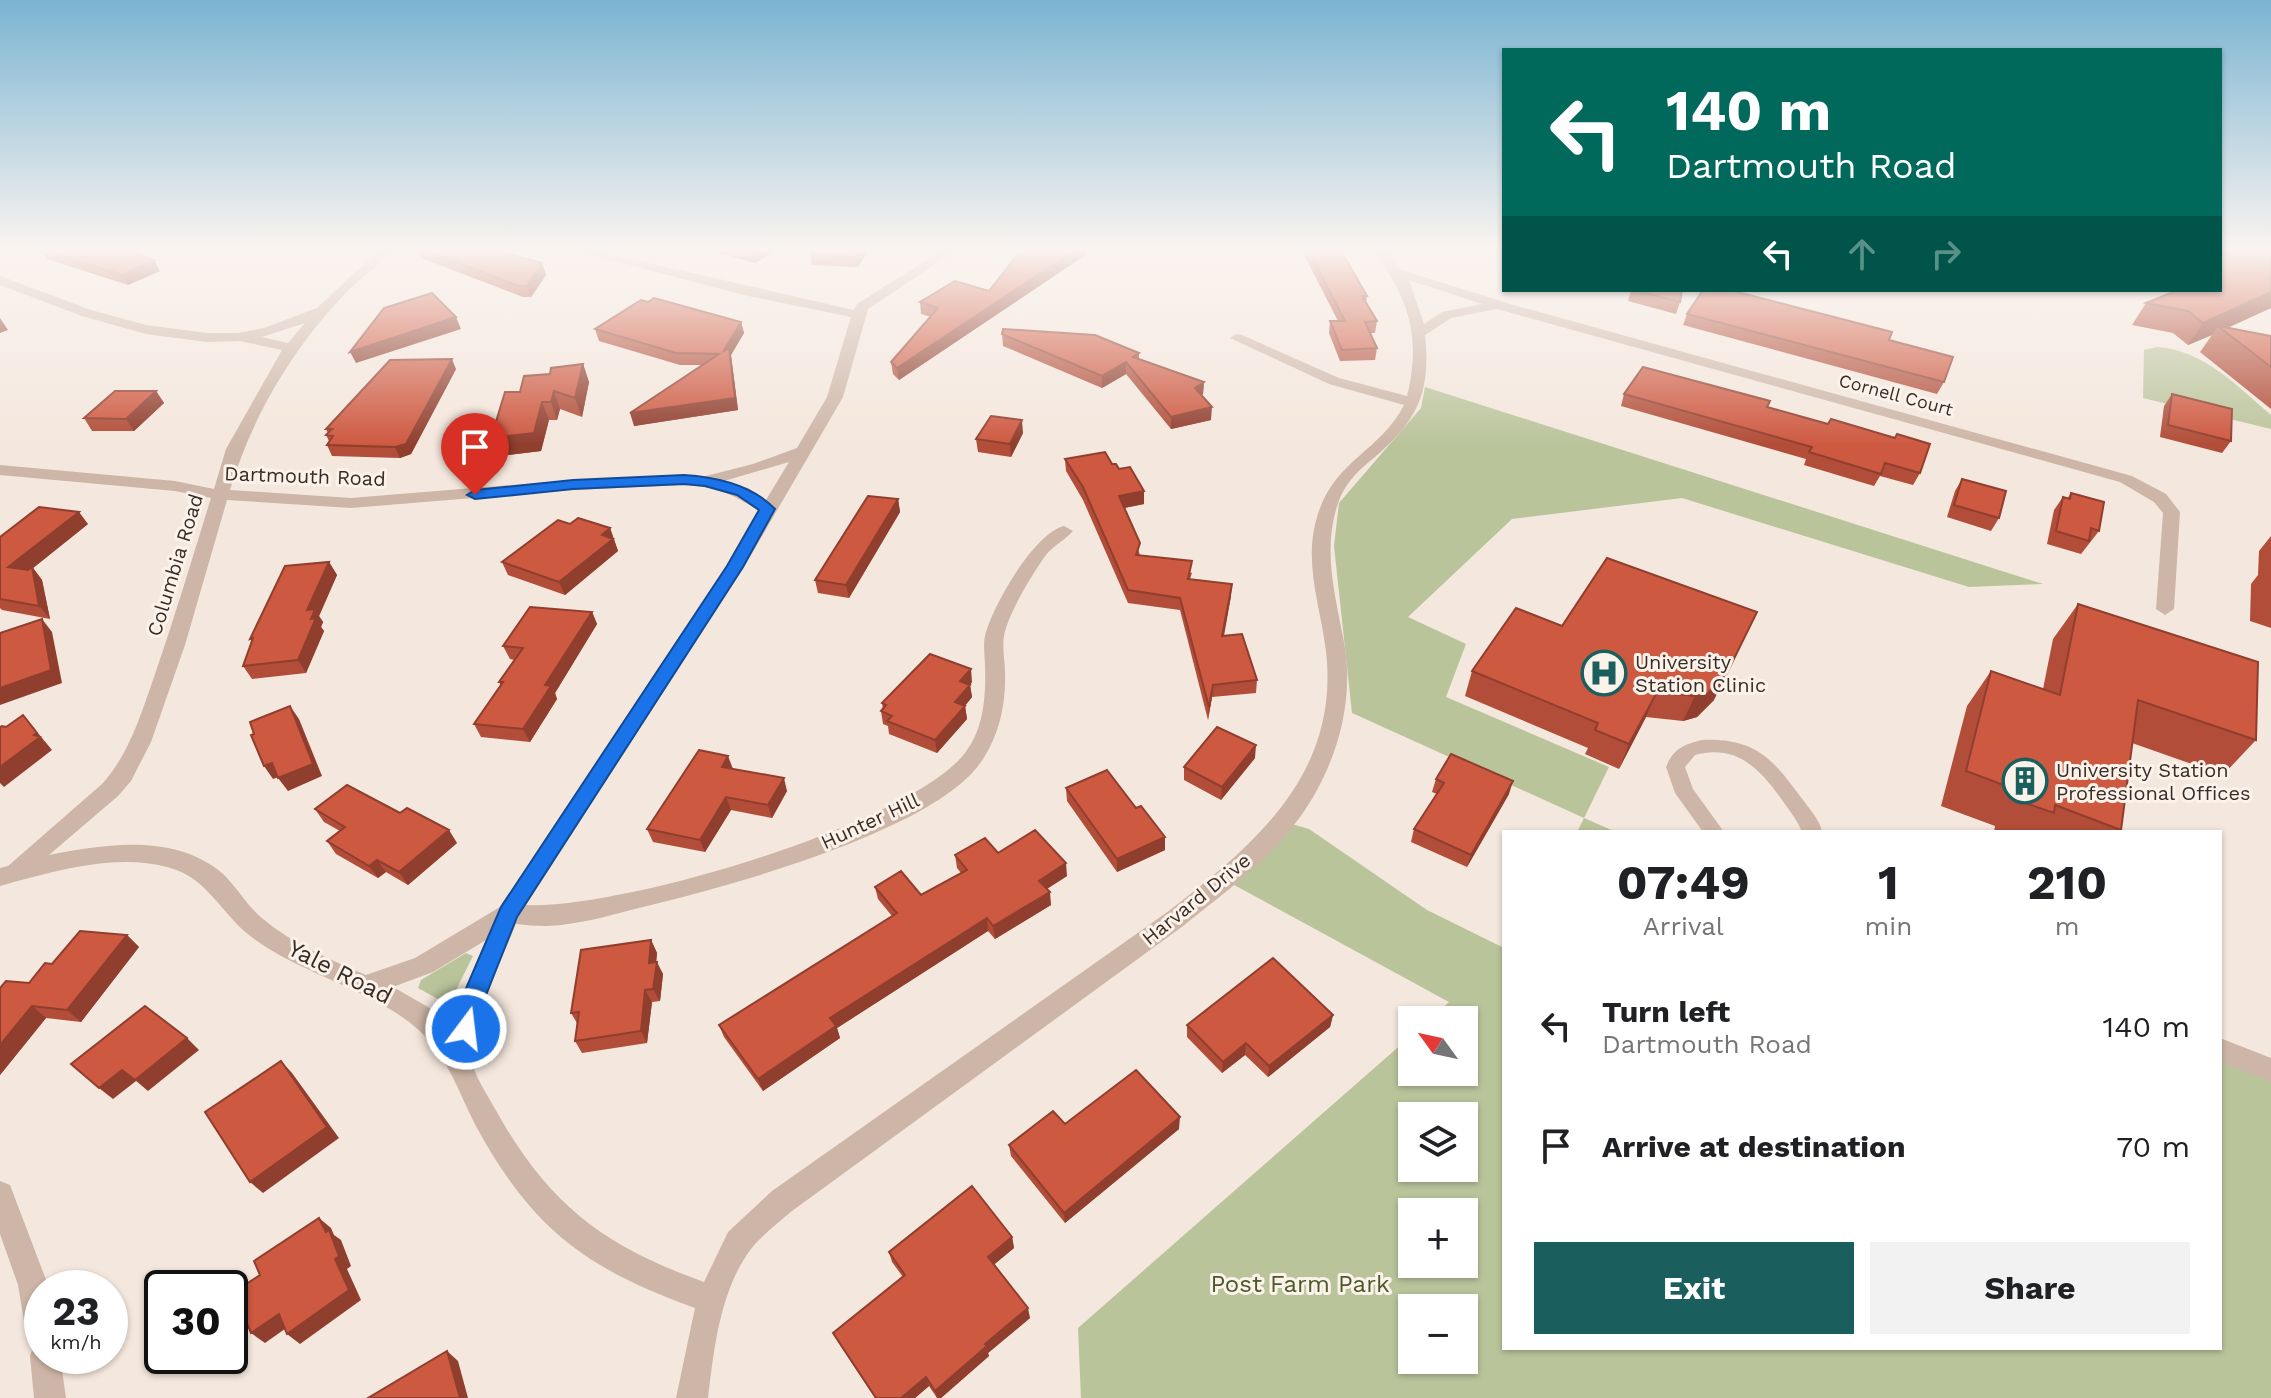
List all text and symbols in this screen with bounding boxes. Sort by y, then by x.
text: 140 m [1666,78,1831,144]
icon: left [1534,80,1638,184]
text: Dartmouth Road [1666,145,1957,187]
icon: left [1756,232,1800,276]
icon: ahead [1840,232,1884,276]
icon: right [1924,232,1968,276]
street label: Cornell Court [1837,369,1956,420]
pin [441,413,509,495]
icon: arrive [453,425,497,469]
street label: Dartmouth Road [224,461,386,491]
street label: Columbia Road [142,491,208,639]
hospital icon: University Station Clinic [1580,649,1628,697]
place label: University Station Clinic [1635,650,1766,697]
building icon: University Station Professional Offices [2001,757,2049,805]
place label: University Station Professional Offices [2056,758,2251,805]
street label: Hunter Hill [817,788,923,854]
street label: Harvard Drive [1137,848,1255,950]
text: 07:49 [1617,854,1750,911]
text: 1 [1878,854,1899,911]
text: 210 [2027,854,2107,911]
text: Arrival [1643,911,1724,941]
text: min [1865,911,1912,941]
text: m [2055,911,2080,941]
street label: Yale Road [283,934,397,1010]
position arrow [424,987,508,1071]
text: Turn left [1602,994,1730,1029]
icon: left [1534,1004,1578,1048]
north arrow [1398,1006,1478,1086]
map controls [1398,1006,1478,1374]
text: 140 m [2102,1009,2190,1044]
text: Dartmouth Road [1602,1029,1812,1059]
button: layers [1398,1102,1478,1182]
icon: arrive [1534,1124,1578,1168]
text: Arrive at destination [1602,1129,1906,1164]
text: 70 m [2116,1129,2190,1164]
button: + [1398,1198,1478,1278]
button: Exit [1534,1242,1854,1334]
button: Share [1870,1242,2190,1334]
speed limit sign: 30 [144,1270,248,1374]
park label: Post Farm Park [1210,1270,1390,1298]
text: 23 [52,1288,100,1335]
button: − [1398,1294,1478,1374]
text: km/h [50,1330,102,1354]

